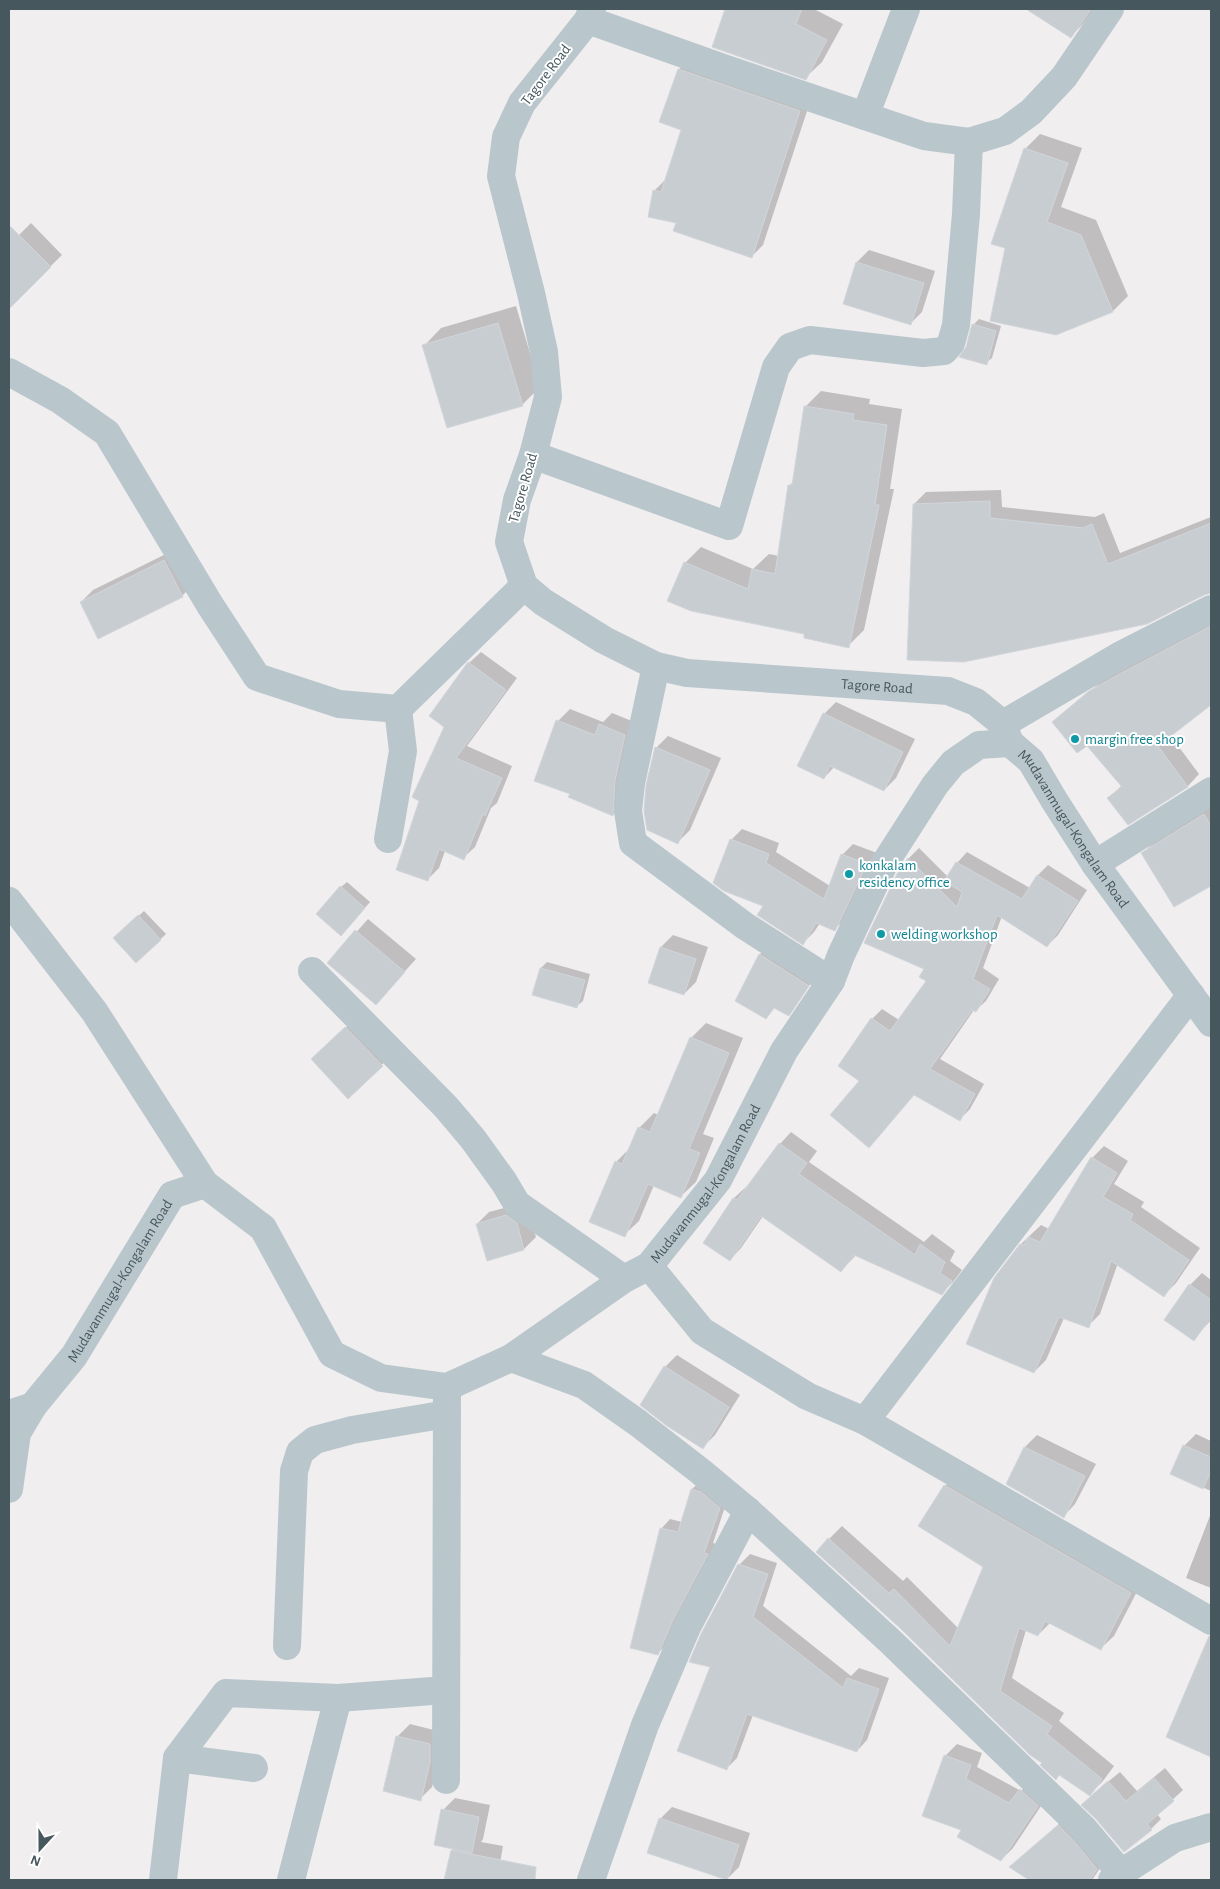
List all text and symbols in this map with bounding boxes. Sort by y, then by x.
street label: Tagore Road [518,42,574,108]
street label: Tagore Road [506,451,540,525]
street label: Tagore Road [841,676,914,696]
place label: margin free shop [1085,732,1184,747]
marker: margin free shop [1069,733,1081,745]
street label: Mudavanmugal-Kongalam Road [1015,746,1132,911]
place label: konkalam residency office [859,858,950,890]
marker: konkalam residency office [843,868,855,880]
place label: welding workshop [891,927,998,942]
marker: welding workshop [875,928,887,940]
street label: Mudavanmugal-Kongalam Road [647,1102,763,1265]
street label: Mudavanmugal-Kongalam Road [65,1197,175,1365]
north arrow [15,1824,65,1874]
text: N [29,1852,43,1868]

